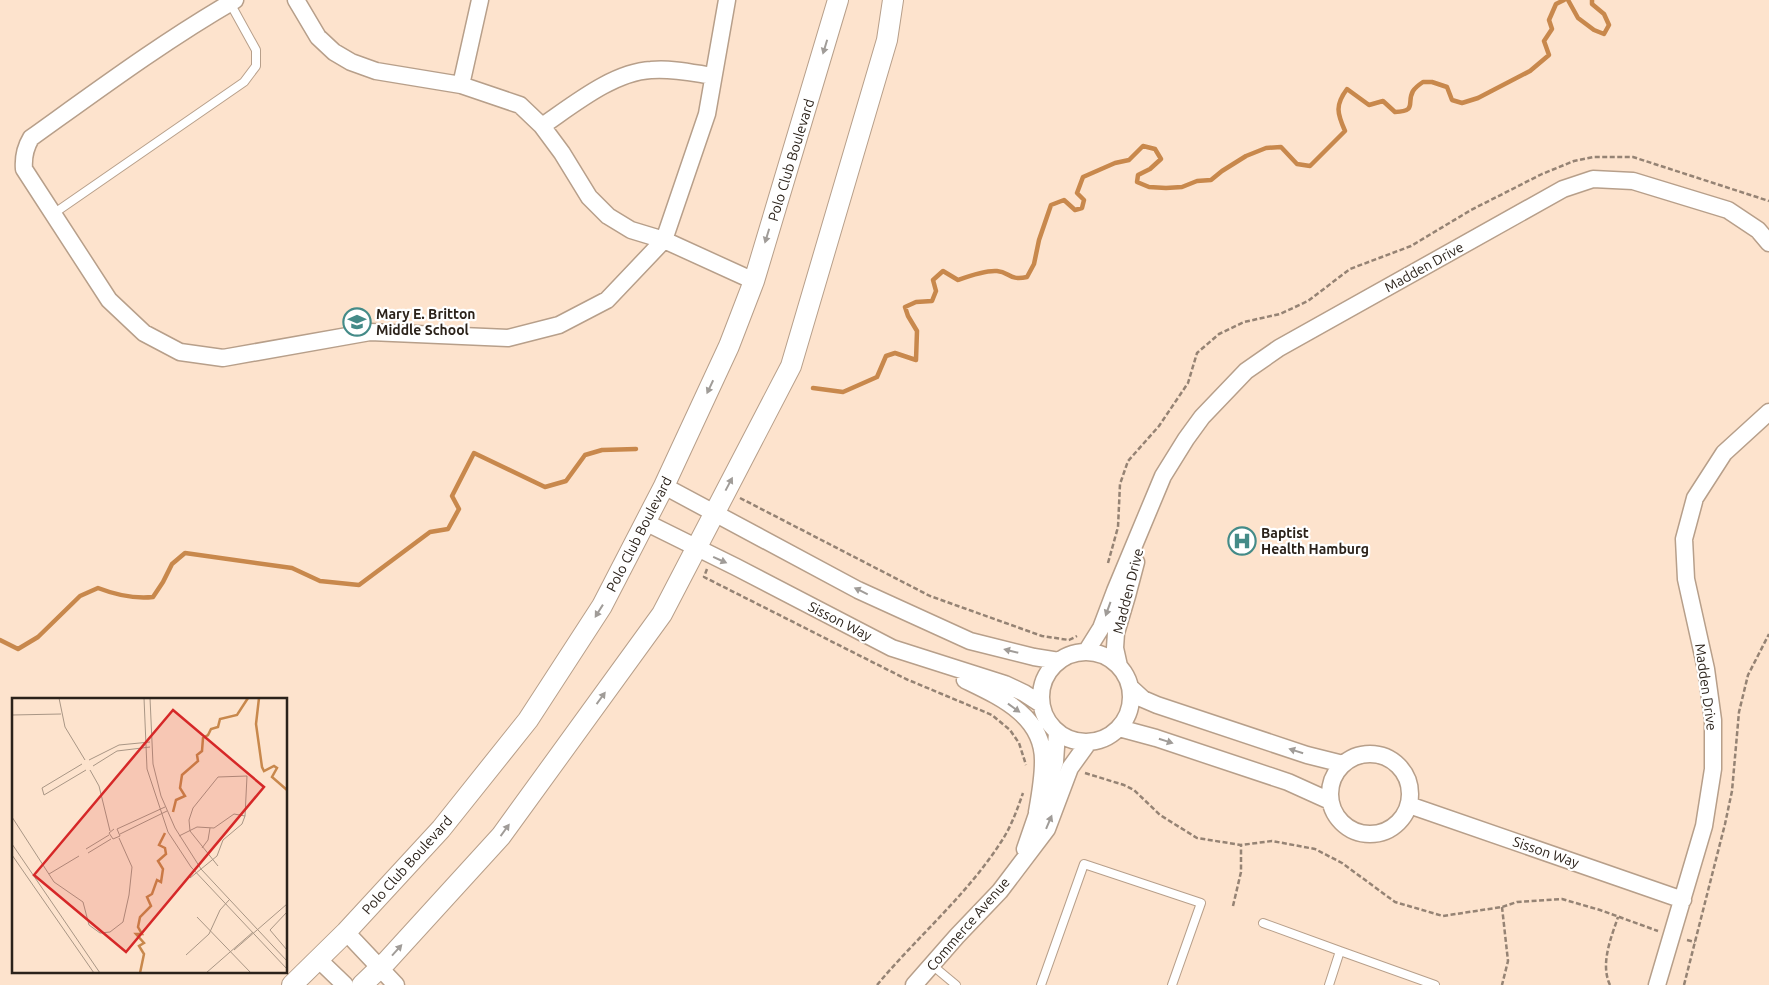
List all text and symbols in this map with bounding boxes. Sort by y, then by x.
one-way arrow [821,40,829,55]
street label: Polo Club Boulevard [765,97,817,223]
one-way arrow [763,228,771,243]
street label: Madden Drive [1382,239,1466,295]
place label: Mary E. Britton Middle School [376,306,476,338]
school or university icon: Mary E. Britton Middle School [342,307,372,337]
one-way arrow [705,380,713,394]
street label: Polo Club Boulevard [603,474,675,594]
one-way arrow [725,477,733,492]
place label: Baptist Health Hamburg [1261,525,1369,557]
hospital icon: Baptist Health Hamburg [1227,526,1257,556]
street label: Madden Drive [1110,546,1146,636]
one-way arrow [713,556,727,564]
one-way arrow [854,587,868,595]
street label: Sisson Way [806,598,875,644]
one-way arrow [1104,602,1111,617]
one-way arrow [594,605,603,618]
street label: Madden Drive [1692,642,1720,732]
one-way arrow [1003,647,1019,655]
one-way arrow [596,691,606,705]
inset map [12,698,288,972]
one-way arrow [1007,703,1021,713]
one-way arrow [1159,738,1174,745]
one-way arrow [1288,747,1303,754]
street label: Polo Club Boulevard [359,812,455,918]
one-way arrow [1045,815,1053,829]
one-way arrow [500,823,510,836]
street label: Sisson Way [1511,833,1581,871]
street label: Commerce Avenue [923,874,1013,974]
one-way arrow [391,945,403,957]

